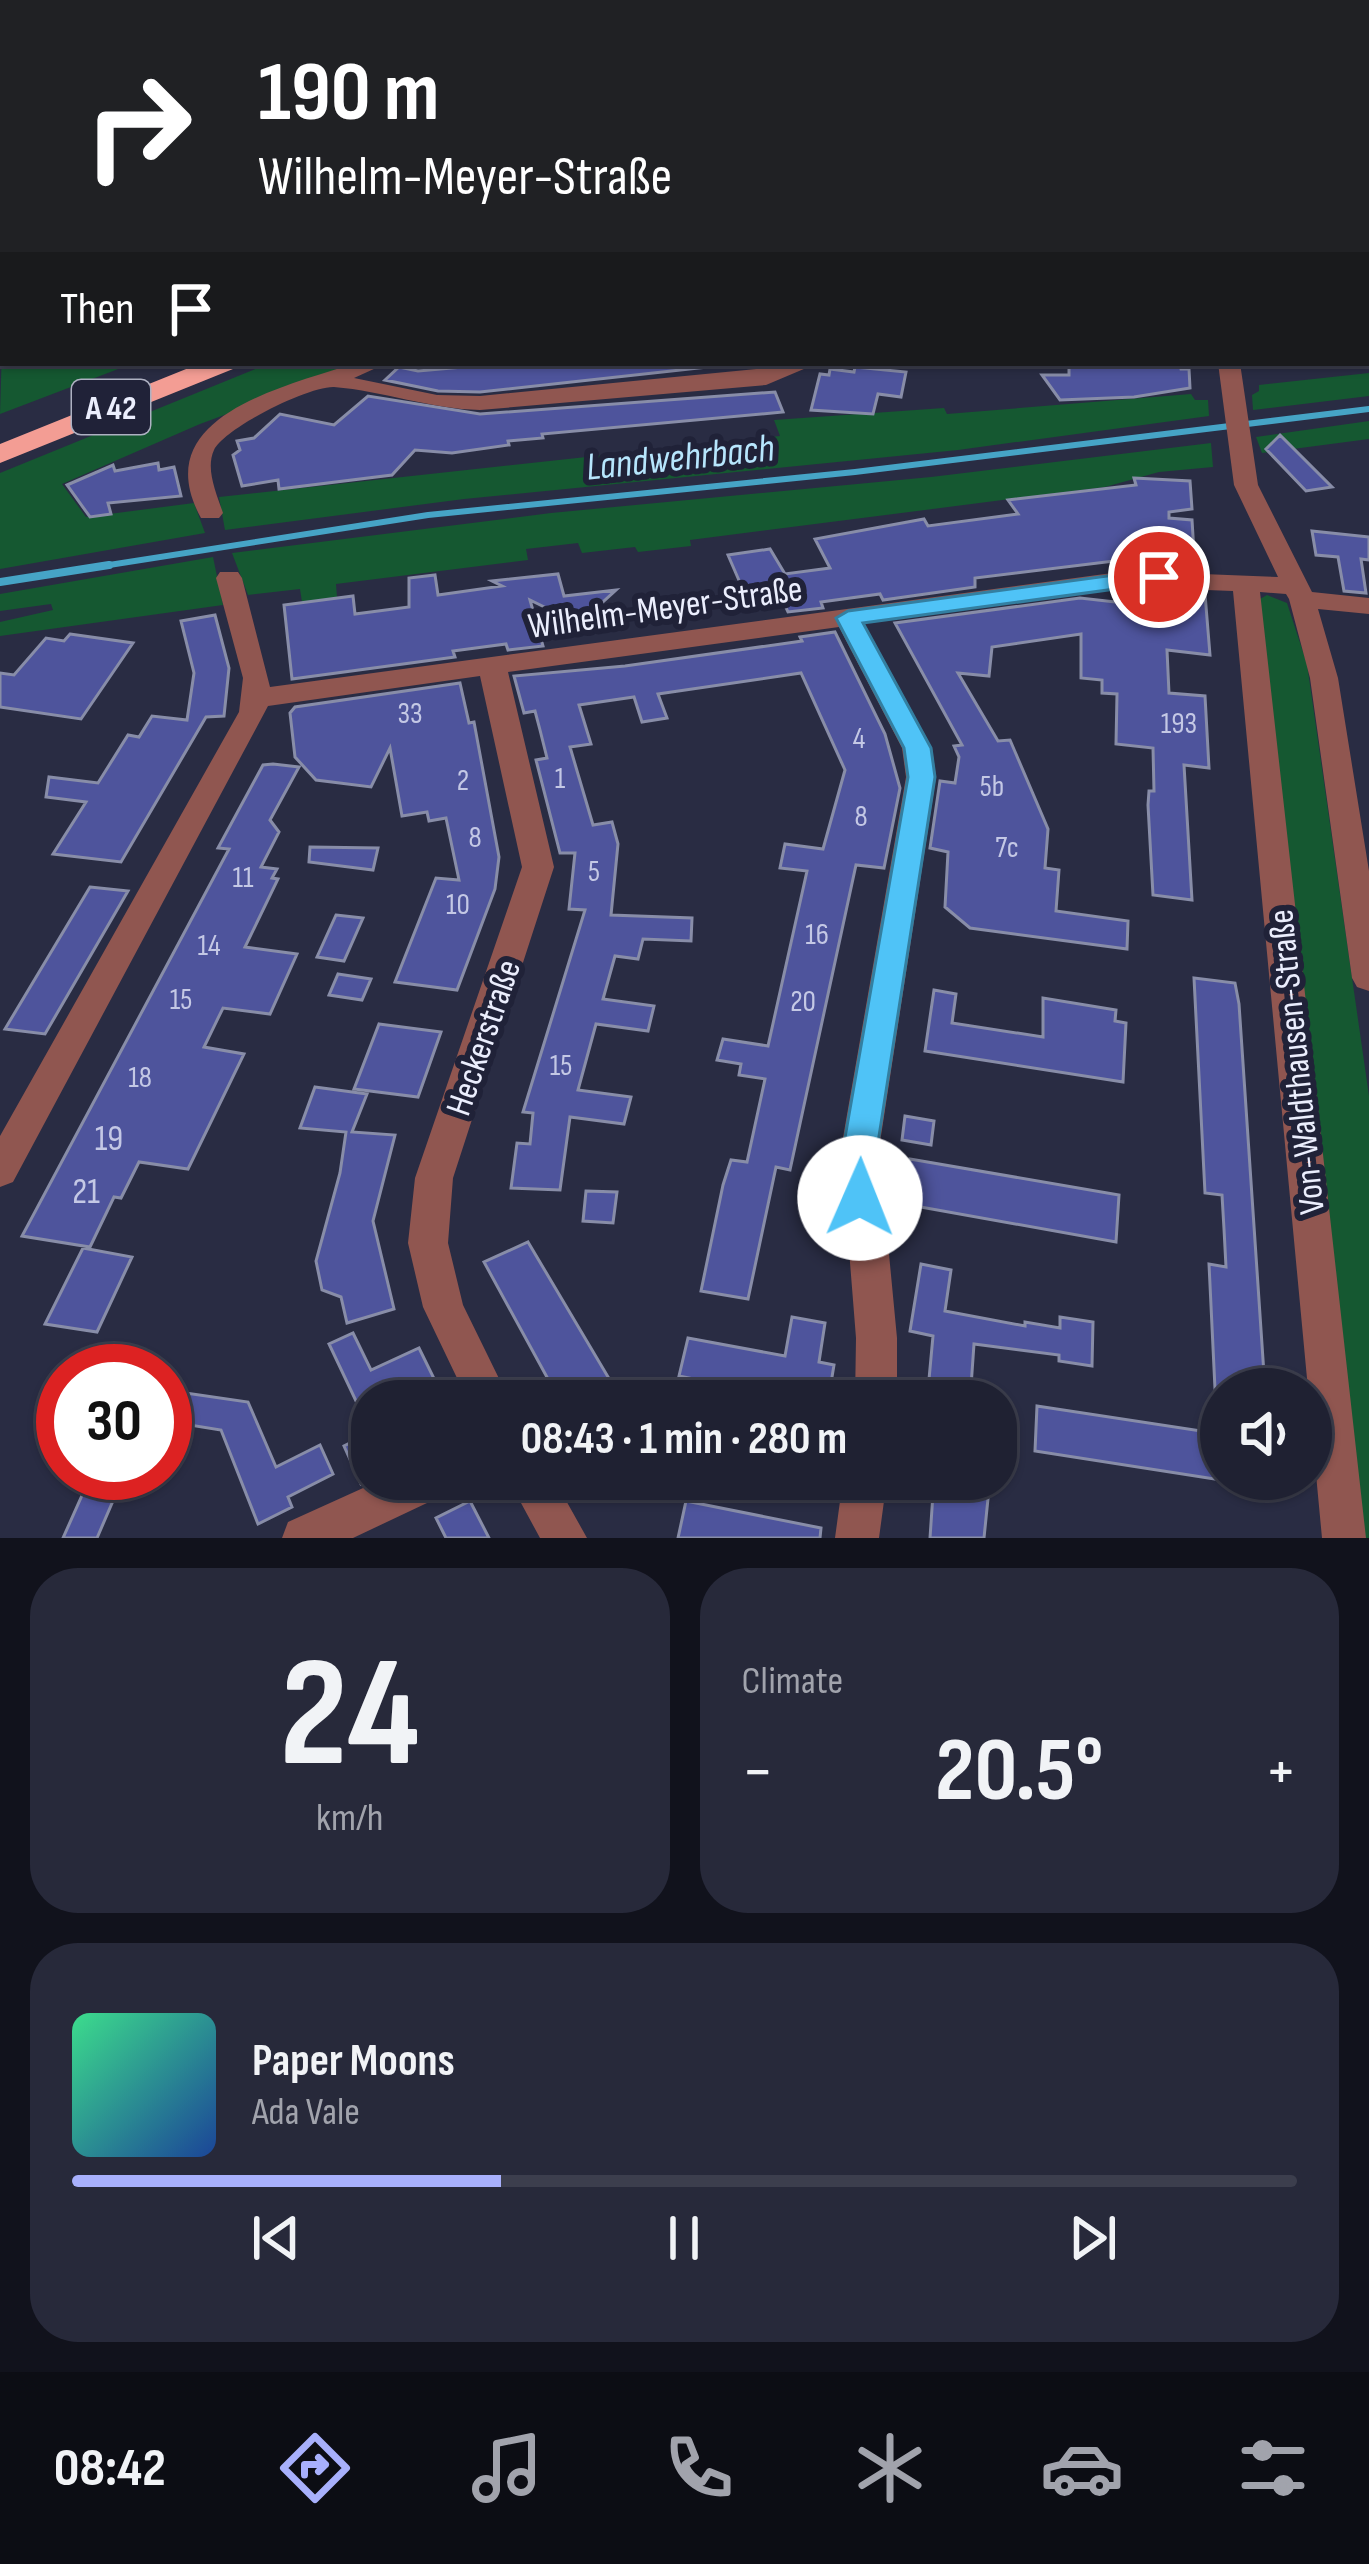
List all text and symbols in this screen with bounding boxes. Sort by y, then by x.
text: 190 m [258,43,440,144]
icon: right [60,48,216,204]
text: Wilhelm-Meyer-Straße [258,145,672,210]
icon: arrive [158,276,224,342]
text: Then [60,282,134,337]
road number: A 42 [72,380,150,434]
water label: Landwehrbach [584,425,777,492]
pin [1108,526,1210,628]
icon: arrive [1126,544,1192,610]
street label: Wilhelm-Meyer-Straße [526,568,805,649]
house number: 33 [397,696,423,732]
house number: 193 [1161,706,1197,742]
house number: 4 [853,721,865,757]
house number: 1 [555,761,566,797]
house number: 2 [457,763,469,799]
house number: 5b [980,769,1004,805]
house number: 8 [854,799,868,835]
house number: 8 [468,820,482,856]
house number: 7c [995,830,1019,866]
house number: 5 [588,854,600,890]
house number: 11 [233,860,254,896]
house number: 10 [446,887,470,923]
street label: Von-Waldthausen-Straße [1260,907,1335,1216]
house number: 16 [805,917,829,953]
house number: 14 [197,928,221,964]
street label: Heckerstraße [438,954,531,1121]
house number: 15 [170,982,192,1018]
house number: 20 [790,984,816,1020]
house number: 15 [550,1048,572,1084]
house number: 18 [128,1060,152,1096]
house number: 19 [95,1118,123,1161]
position arrow [797,1135,923,1261]
house number: 21 [72,1171,100,1214]
speed limit sign: 30 [36,1344,192,1500]
map controls [1200,1368,1332,1500]
button: sound [1200,1368,1332,1500]
text: 08:43 · 1 min · 280 m [521,1412,847,1467]
text: 24 [280,1623,420,1810]
text: Climate [742,1658,843,1705]
text: 20.5° [935,1718,1103,1826]
text: − [742,1733,774,1812]
text: + [1265,1733,1297,1812]
text: km/h [316,1795,383,1842]
text: Paper Moons [252,2034,455,2089]
text: Ada Vale [252,2089,360,2136]
icon: previous [243,2205,309,2271]
icon: pause [651,2205,717,2271]
icon: next [1060,2205,1126,2271]
icon: directions [273,2426,357,2510]
icon: music [465,2426,549,2510]
icon: phone [657,2426,741,2510]
icon: climate [848,2426,932,2510]
icon: car [1040,2426,1124,2510]
icon: filters [1231,2426,1315,2510]
text: 08:42 [54,2436,166,2501]

